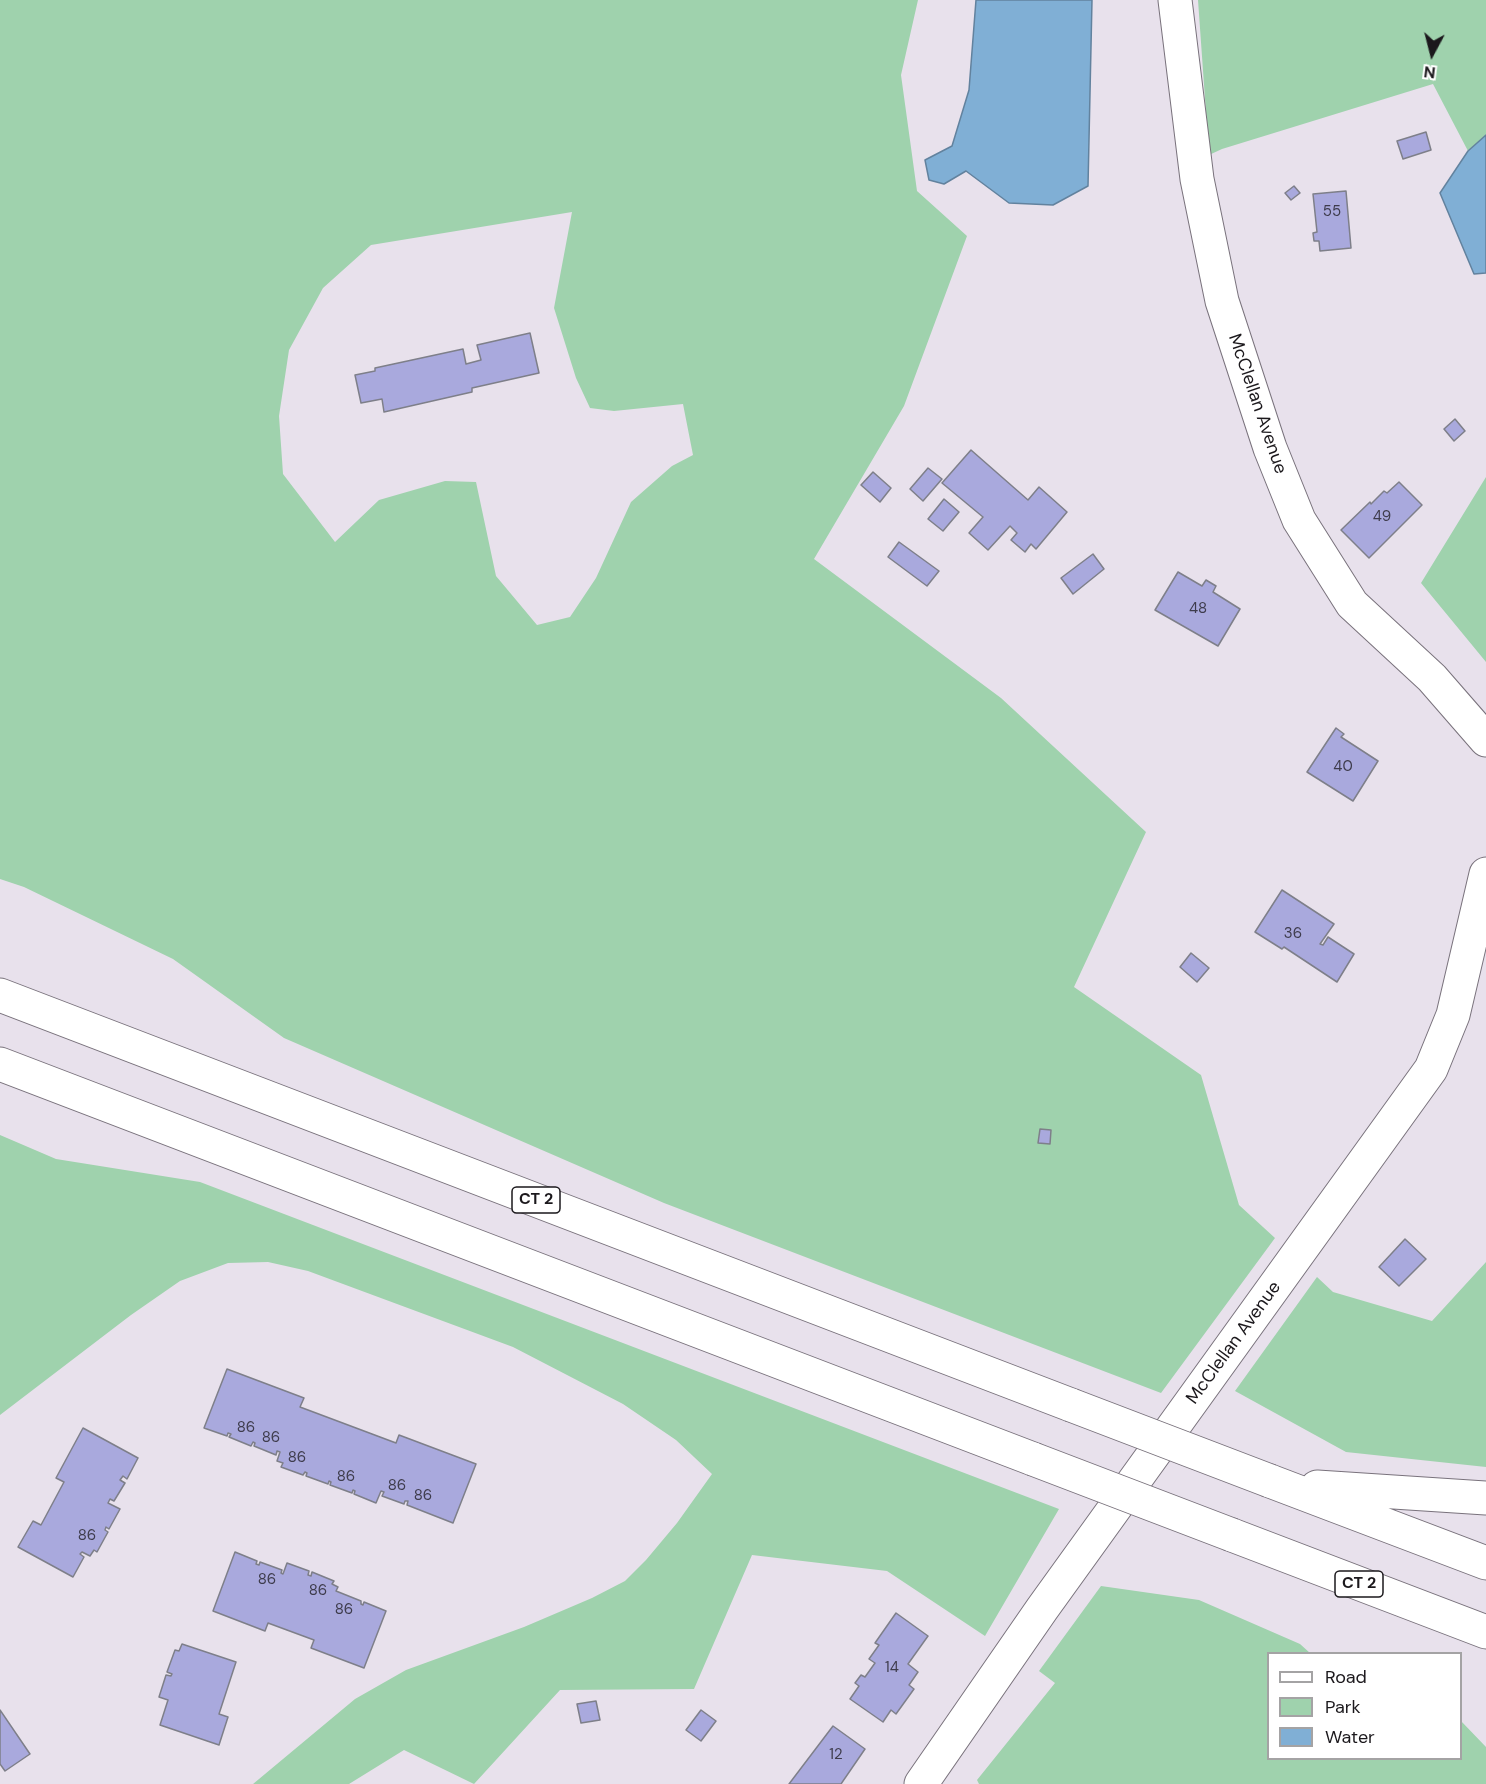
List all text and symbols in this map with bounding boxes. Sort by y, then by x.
north arrow [1402,24,1462,84]
text: N [1423,61,1437,83]
house number: 55 [1323,203,1341,221]
street label: McClellan Avenue [1223,331,1291,477]
house number: 49 [1373,508,1391,526]
house number: 48 [1189,600,1207,618]
house number: 40 [1333,758,1353,776]
house number: 36 [1284,925,1302,943]
road number: CT 2 [512,1187,560,1213]
street label: McClellan Avenue [1182,1277,1286,1409]
house number: 86 [237,1419,255,1437]
house number: 86 [262,1429,280,1447]
house number: 86 [288,1449,306,1467]
house number: 86 [337,1468,355,1486]
house number: 86 [388,1477,406,1495]
house number: 86 [414,1487,432,1505]
house number: 86 [78,1527,96,1545]
house number: 86 [258,1571,276,1589]
road number: CT 2 [1335,1571,1383,1597]
house number: 86 [309,1582,327,1600]
house number: 86 [335,1601,353,1619]
legend [1267,1652,1462,1760]
house number: 14 [885,1659,899,1677]
text: Road [1325,1665,1367,1689]
text: Park [1325,1695,1361,1719]
text: Water [1325,1725,1375,1749]
house number: 12 [829,1746,843,1764]

